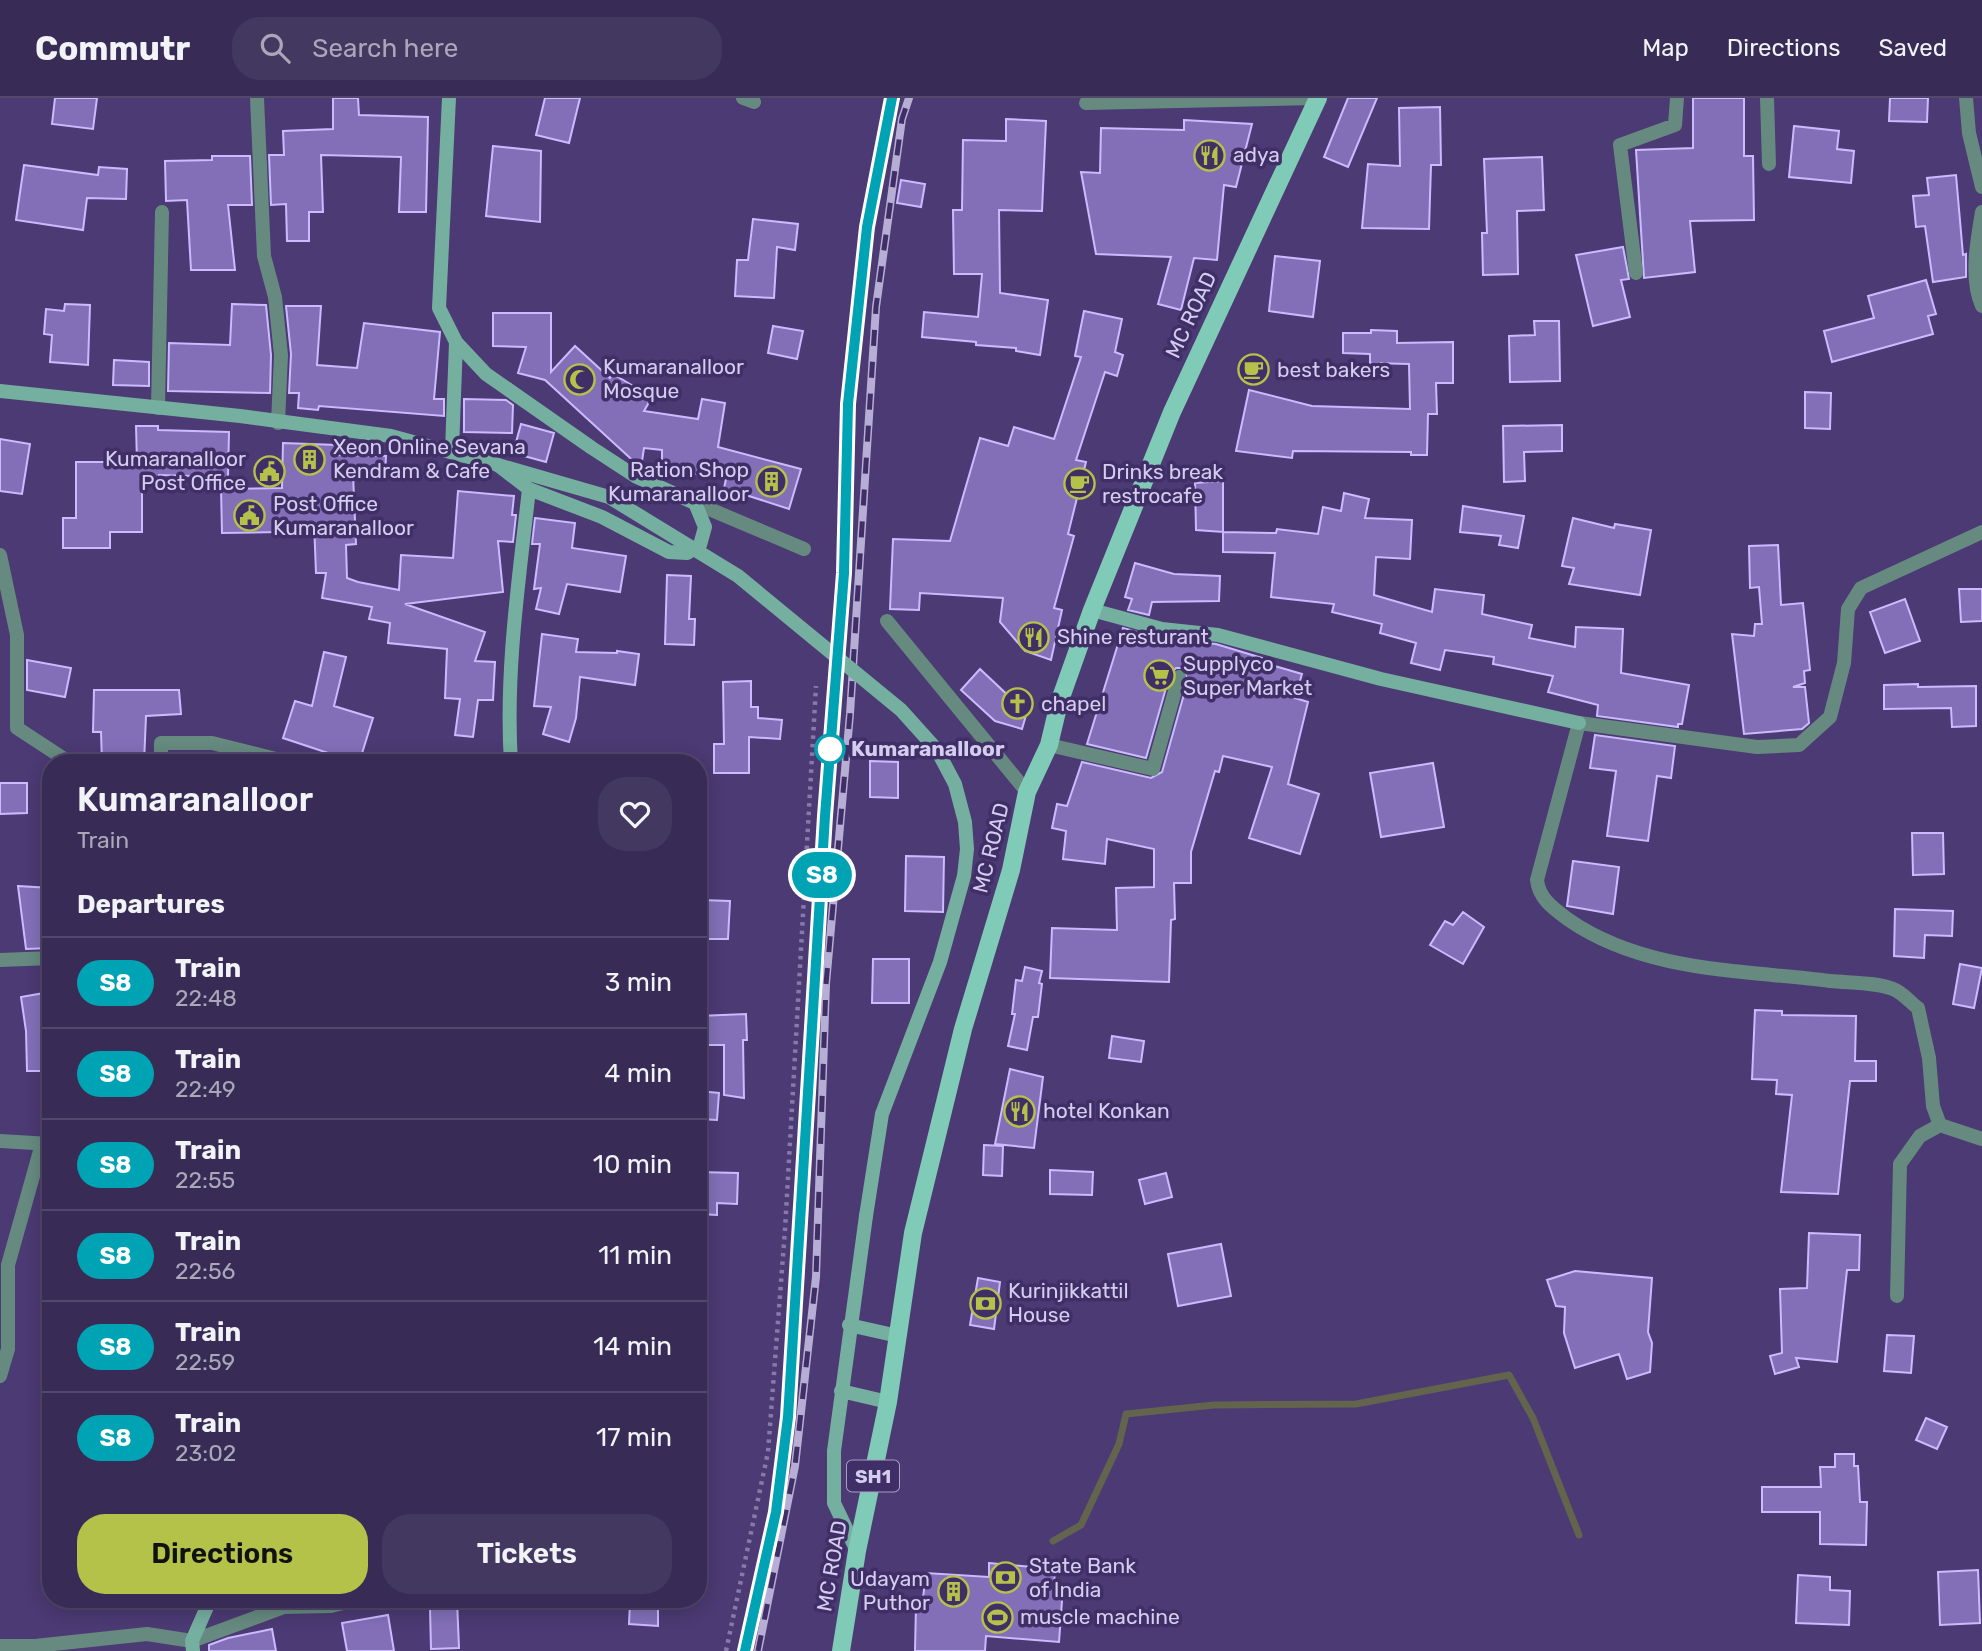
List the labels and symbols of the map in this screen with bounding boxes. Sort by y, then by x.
restaurant icon: adya [1193,138,1227,172]
place label: adya [1233,142,1280,167]
street label: MC ROAD [1160,268,1221,362]
cafe icon: best bakers [1237,353,1271,387]
place label: Kumaranalloor Mosque [603,354,744,403]
place label: best bakers [1277,357,1390,382]
mosque icon: Kumaranalloor Mosque [563,362,597,396]
place label: Xeon Online Sevana Kendram & Cafe [333,434,526,483]
building icon: Xeon Online Sevana Kendram & Cafe [293,442,327,476]
place label: Kumaranalloor Post Office [105,446,246,495]
public building icon: Kumaranalloor Post Office [252,454,286,488]
place label: Ration Shop Kumaranalloor [608,457,749,506]
place label: Drinks break restrocafe [1102,459,1223,508]
building icon: Ration Shop Kumaranalloor [755,465,789,499]
cafe icon: Drinks break restrocafe [1062,467,1096,501]
place label: Post Office Kumaranalloor [273,491,414,540]
public building icon: Post Office Kumaranalloor [233,499,267,533]
restaurant icon: Shine resturant [1017,620,1051,654]
place label: Shine resturant [1057,624,1209,649]
place label: Supplyco Super Market [1183,651,1312,700]
supermarket icon: Supplyco Super Market [1143,659,1177,693]
church icon: chapel [1001,687,1035,721]
place label: chapel [1041,691,1106,716]
marker: Kumaranalloor [815,734,845,764]
place label: Kumaranalloor [851,736,1005,761]
street label: MC ROAD [967,800,1014,896]
line badge: S8 [790,852,854,898]
restaurant icon: hotel Konkan [1003,1094,1037,1128]
place label: hotel Konkan [1043,1098,1170,1123]
place label: Kurinjikkattil House [1008,1278,1129,1327]
bank icon: Kurinjikkattil House [968,1286,1002,1320]
road number: SH1 [847,1460,899,1492]
street label: MC ROAD [811,1518,852,1613]
place label: State Bank of India [1029,1553,1136,1602]
bank icon: State Bank of India [989,1561,1023,1595]
place label: Udayam Puthor [850,1566,930,1615]
building icon: Udayam Puthor [936,1574,970,1608]
sports icon: muscle machine [980,1600,1014,1634]
place label: muscle machine [1020,1604,1180,1629]

